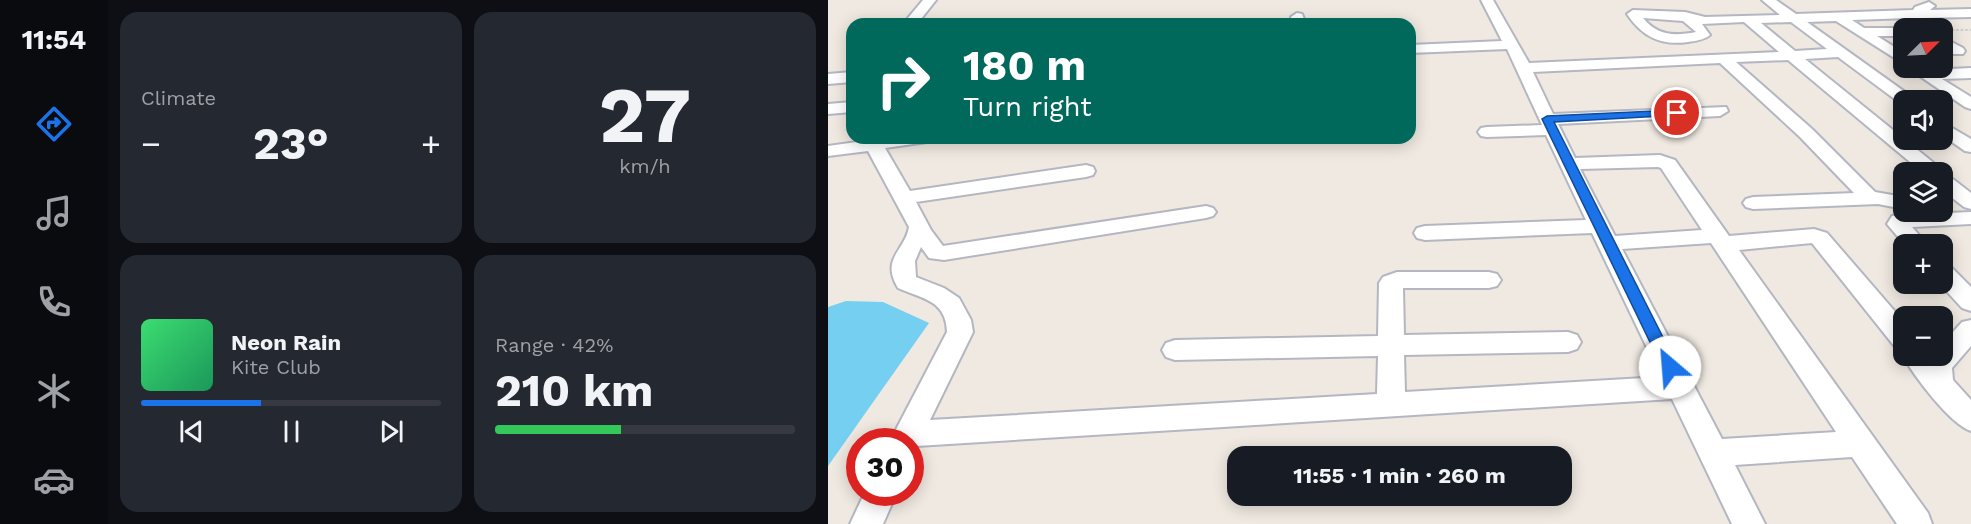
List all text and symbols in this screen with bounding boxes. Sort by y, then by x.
north arrow [1893,18,1953,78]
map controls [1893,18,1953,366]
text: 11:54 [22,24,86,56]
text: 180 m [963,41,1086,90]
icon: right [864,42,942,120]
text: 27 [599,69,691,161]
text: Climate [141,86,216,110]
pin [1651,87,1702,138]
button: sound [1893,90,1953,150]
text: Turn right [963,91,1092,123]
icon: arrive [1660,96,1693,129]
icon: directions [33,103,75,145]
text: 23° [253,117,329,170]
text: − [141,124,161,163]
text: + [421,124,441,163]
text: km/h [619,154,671,178]
button: layers [1893,162,1953,222]
icon: music [33,192,75,234]
button: + [1893,234,1953,294]
icon: phone [33,281,75,323]
button: − [1893,306,1953,366]
text: Neon Rain [231,330,341,355]
text: Range · 42% [495,333,613,357]
position arrow [1638,335,1702,399]
text: Kite Club [231,355,321,379]
text: 210 km [495,364,653,417]
icon: climate [33,370,75,412]
icon: previous [175,415,208,448]
icon: pause [275,415,308,448]
icon: next [375,415,408,448]
speed limit sign: 30 [846,428,924,506]
icon: car [33,459,75,501]
text: 11:55 · 1 min · 260 m [1293,463,1506,488]

